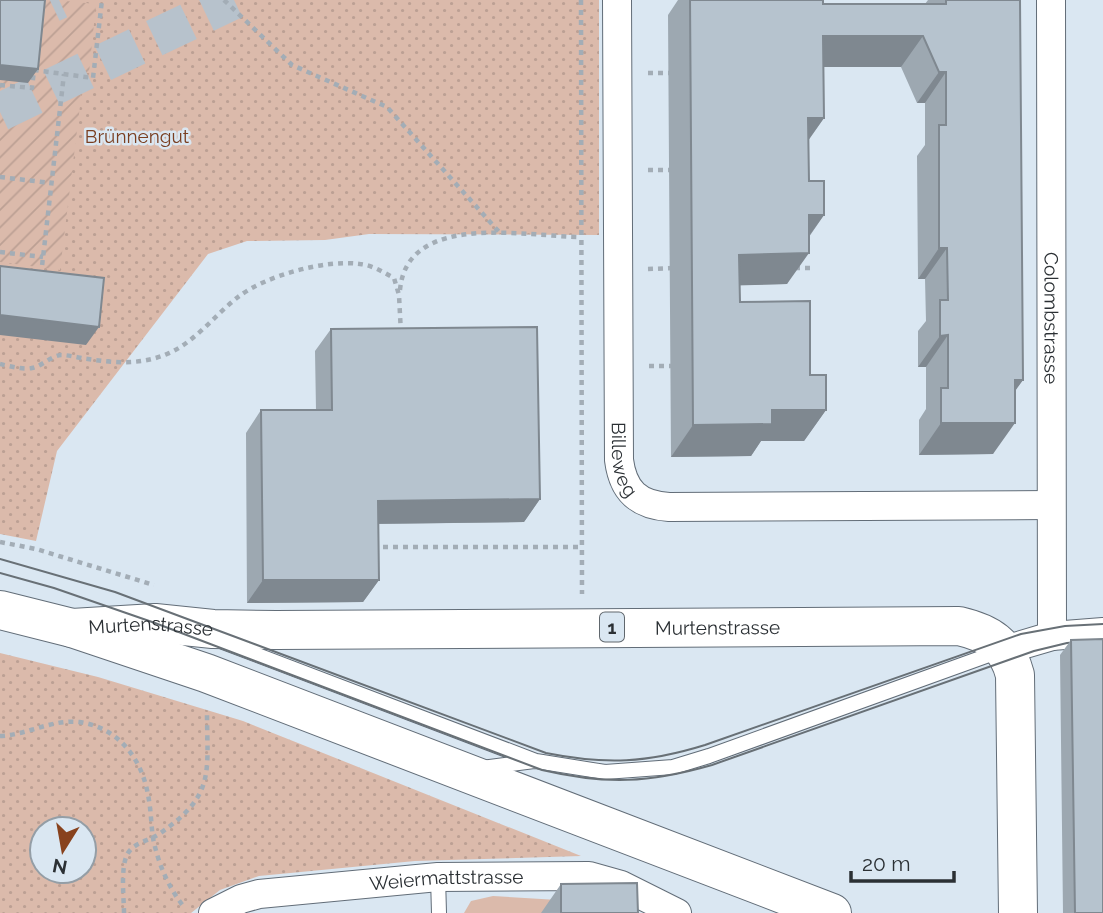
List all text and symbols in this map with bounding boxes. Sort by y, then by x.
park label: Brünnengut [85,125,190,147]
street label: Colombstrasse [1040,252,1063,384]
street label: Billeweg [608,422,642,501]
street label: Murtenstrasse [88,612,214,640]
road number: 1 [600,612,624,642]
street label: Murtenstrasse [655,616,780,639]
north arrow [28,815,98,885]
scale bar [851,839,954,883]
text: 20 m [862,851,910,876]
text: N [51,855,69,879]
street label: Weiermattstrasse [368,865,523,894]

